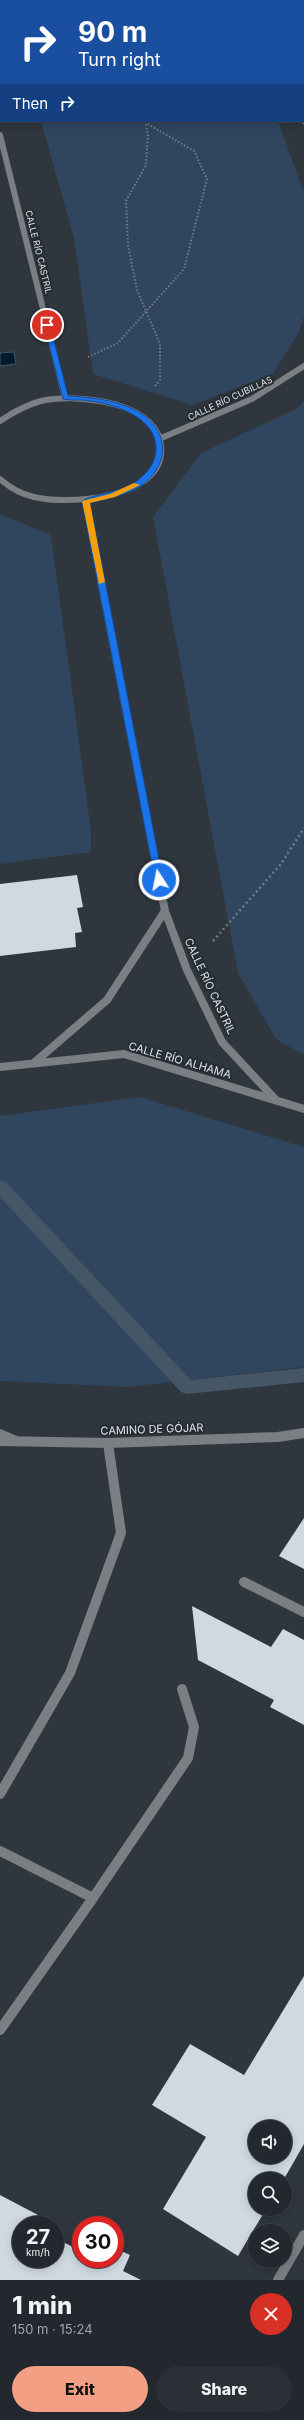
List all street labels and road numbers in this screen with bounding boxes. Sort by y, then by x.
street label: CALLE RÍO CASTRIL [23,209,55,295]
street label: CALLE RÍO CUBILLAS [186,373,274,422]
street label: CALLE RÍO CASTRIL [181,935,239,1037]
street label: CALLE RÍO ALHAMA [127,1039,233,1081]
street label: CAMINO DE GÓJAR [100,1420,204,1438]

